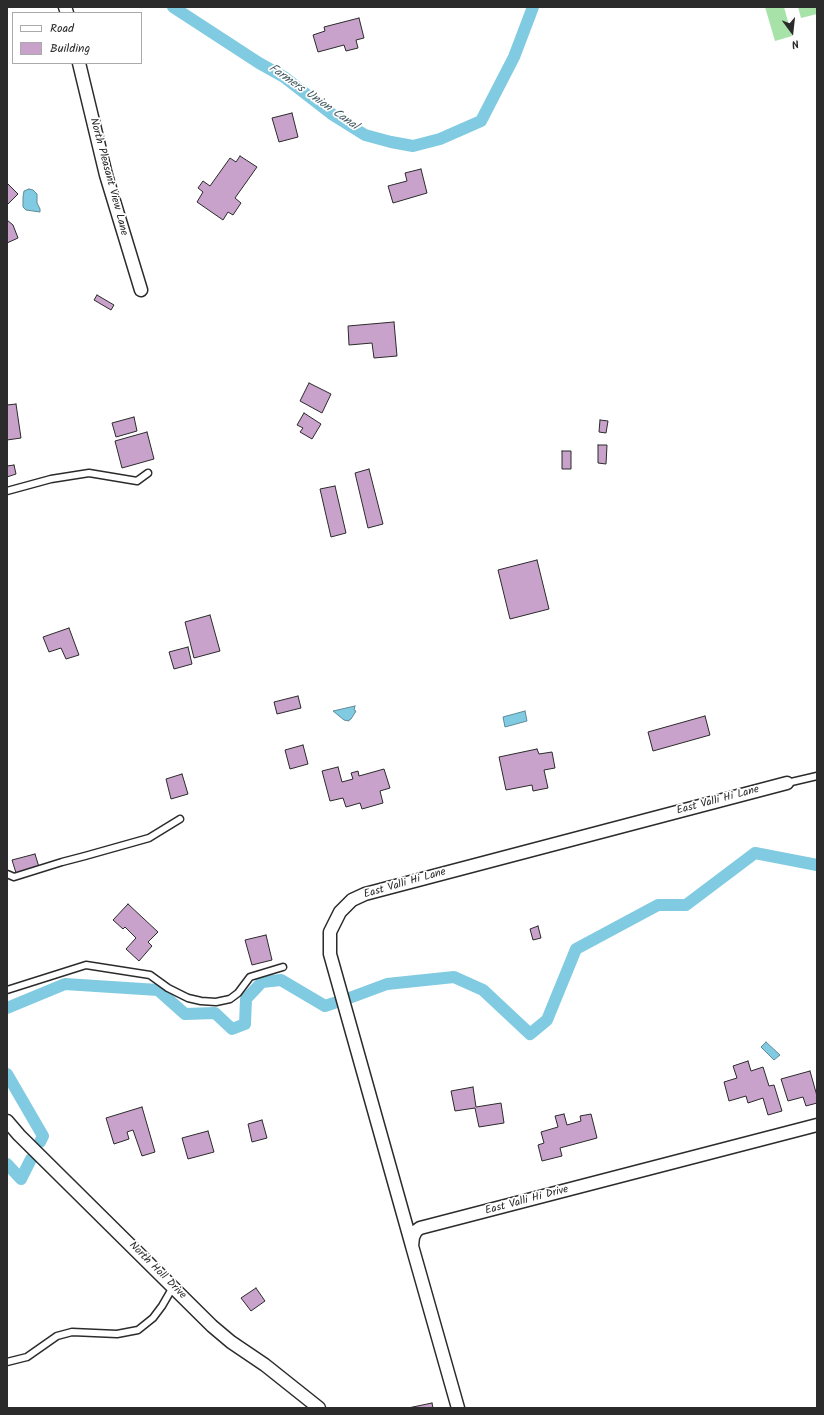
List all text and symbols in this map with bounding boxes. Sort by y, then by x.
legend [12,12,142,64]
north arrow [772,12,812,52]
text: Road [50,19,74,38]
text: N [789,34,801,53]
text: Building [50,39,90,58]
water label: Farmers Union Canal [266,62,360,134]
street label: North Pleasant View Lane [86,117,130,237]
street label: East Valli Hi Lane [675,784,761,818]
street label: East Valli Hi Lane [362,866,448,902]
street label: East Valli Hi Drive [484,1184,570,1218]
street label: North Holl Drive [126,1240,188,1302]

